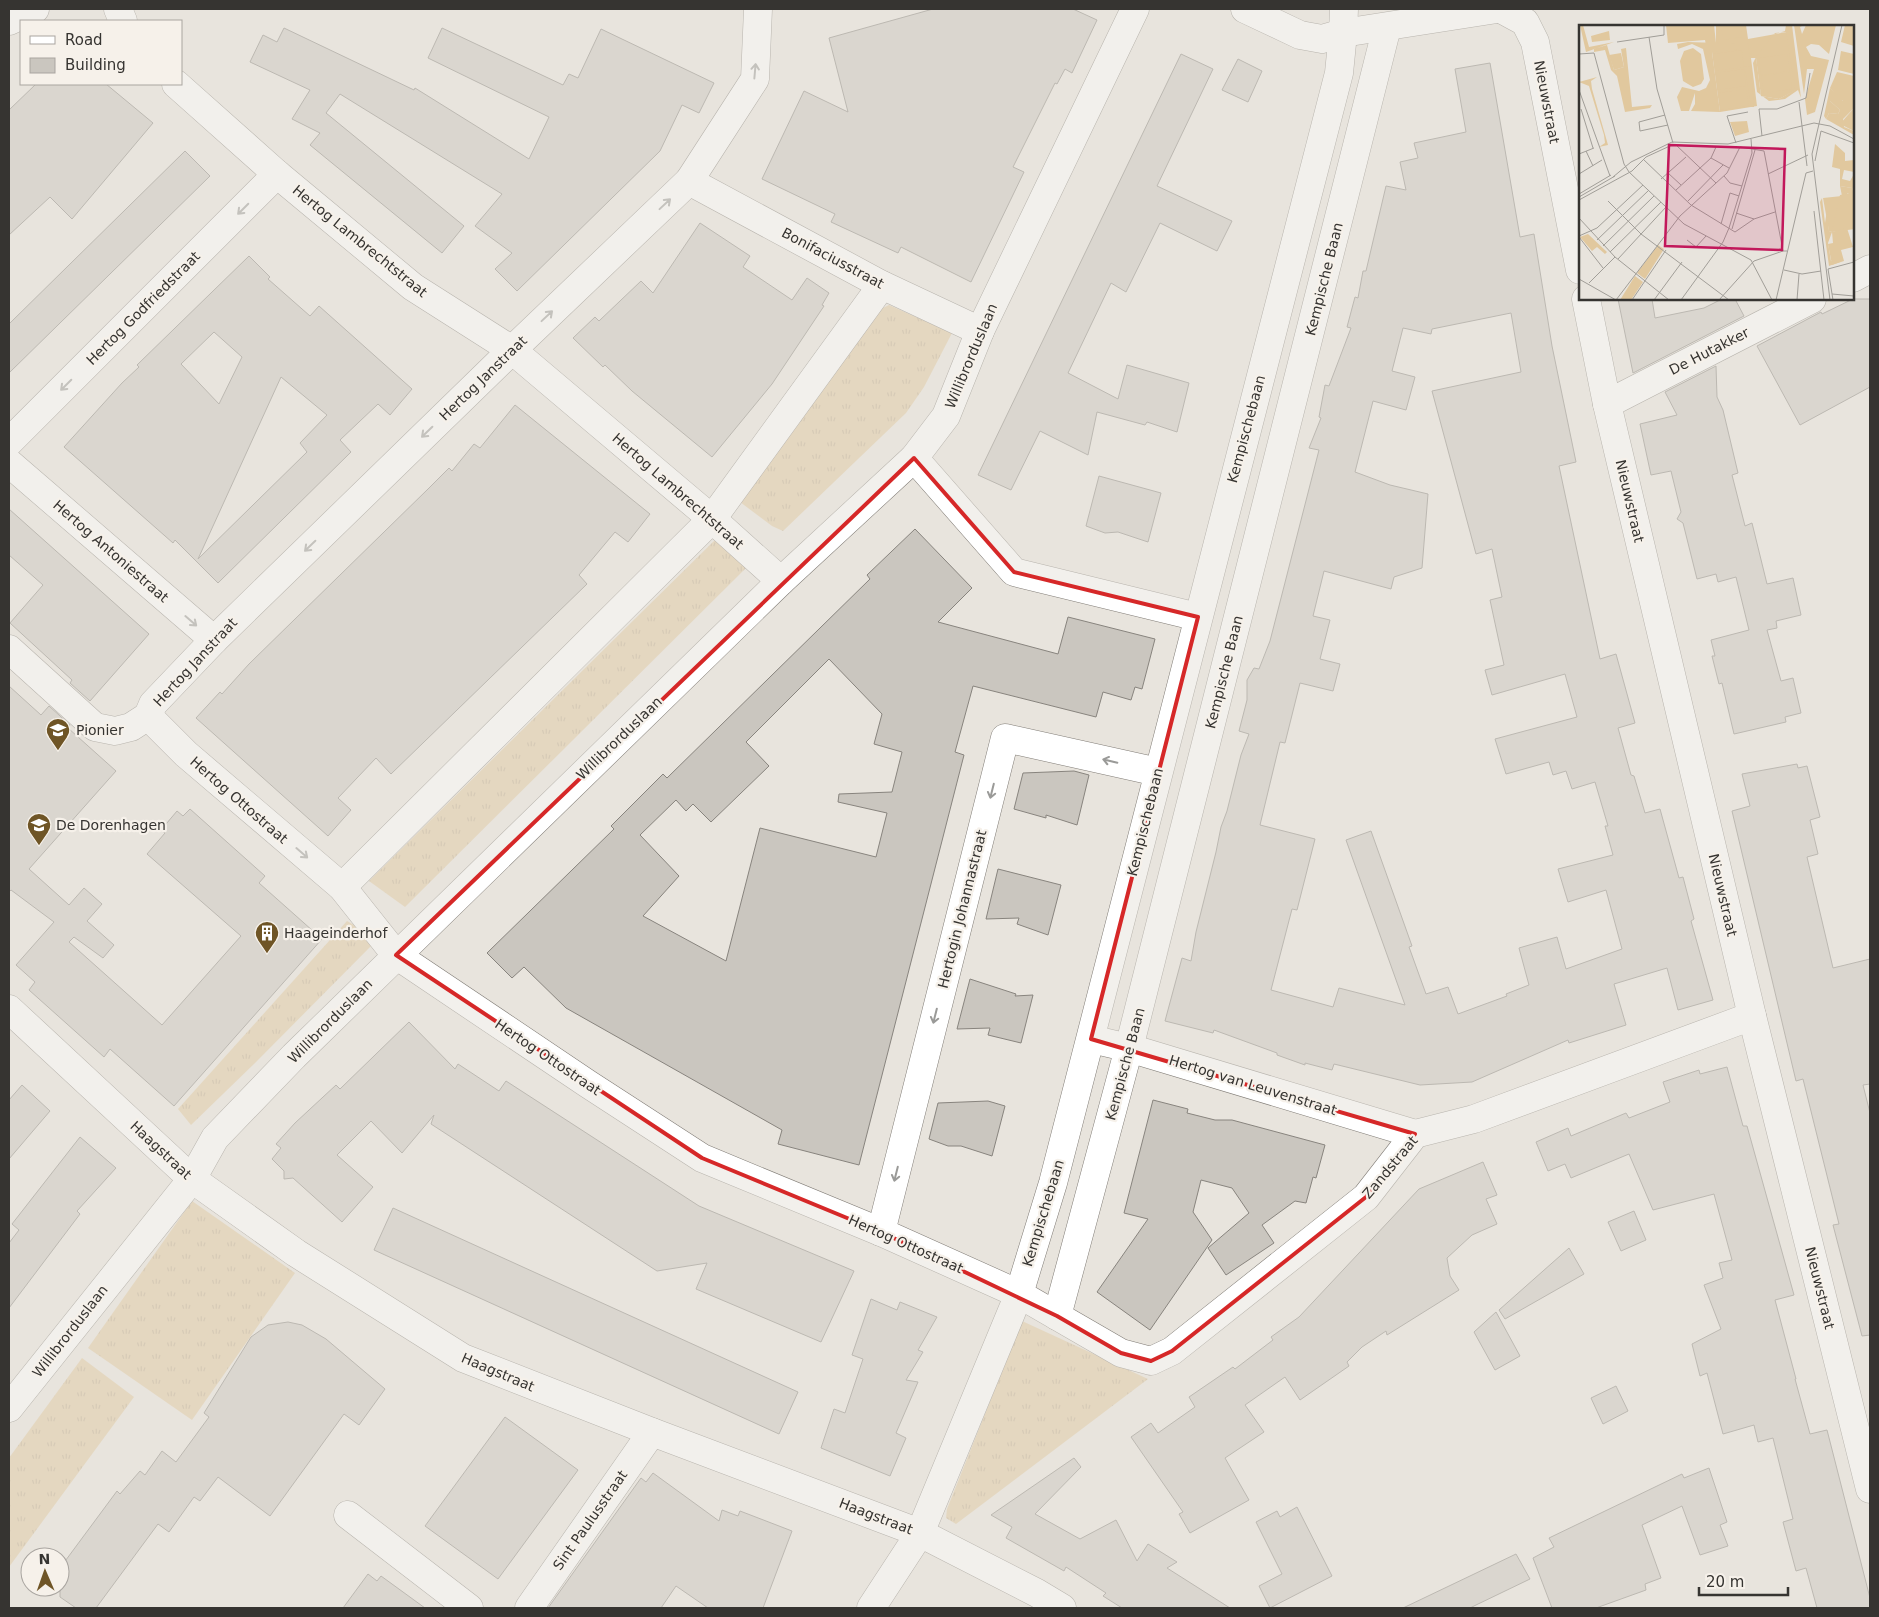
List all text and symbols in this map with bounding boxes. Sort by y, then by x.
legend [20,20,182,85]
inset map [1579,25,1854,300]
text: Road [65,31,103,49]
text: Building [65,56,126,74]
street label: Nieuwstraat [1531,59,1563,145]
one-way arrow [750,64,760,80]
street label: Hertog Lambrechtstraat [289,182,431,301]
one-way arrow [659,198,671,210]
one-way arrow [237,203,249,215]
street label: Kempische Baan [1302,221,1346,337]
street label: Bonifaciusstraat [779,224,887,292]
street label: Hertog Godfriedstraat [83,248,203,368]
street label: Willibrorduslaan [942,301,1000,411]
one-way arrow [541,310,554,322]
street label: De Hutakker [1666,324,1752,378]
street label: Hertog Janstraat [436,332,530,424]
street label: Kempischebaan [1224,373,1268,485]
one-way arrow [60,379,72,391]
one-way arrow [421,426,433,439]
street label: Hertog Lambrechtstraat [609,430,747,553]
street label: Nieuwstraat [1613,458,1647,544]
street label: Hertog Antoniestraat [50,497,172,606]
one-way arrow [304,540,317,552]
street label: Hertog Janstraat [150,614,240,710]
street label: Kempische Baan [1202,614,1246,730]
one-way arrow [184,615,197,626]
street label: Willibrorduslaan [573,693,665,783]
school or university icon: Pionier [45,717,71,751]
place label: Pionier [76,722,124,738]
street label: Hertog Ottostraat [187,753,291,847]
one-way arrow [1103,756,1119,765]
street label: Kempischebaan [1124,766,1166,878]
one-way arrow [987,782,996,798]
school or university icon: De Dorenhagen [26,812,52,846]
place label: De Dorenhagen [56,817,166,833]
street label: Hertogin Johannastraat [935,828,990,990]
one-way arrow [296,848,309,859]
street label: Nieuwstraat [1706,852,1740,938]
building icon: Haageinderhof [254,920,280,954]
place label: Haageinderhof [284,925,388,941]
street label: Willibrorduslaan [285,976,375,1066]
street label: Kempische Baan [1102,1006,1148,1122]
one-way arrow [930,1008,939,1024]
street label: Hertog Ottostraat [492,1016,604,1099]
street label: Hertog van Leuvenstraat [1167,1052,1339,1118]
street label: Haagstraat [127,1118,195,1183]
street label: Zandstraat [1359,1132,1421,1202]
street label: Kempischebaan [1019,1158,1067,1268]
one-way arrow [891,1166,900,1182]
street label: Hertog Ottostraat [846,1211,966,1277]
street label: Nieuwstraat [1802,1245,1838,1331]
street label: Willibrorduslaan [29,1282,111,1380]
street label: Haagstraat [459,1349,537,1395]
street label: Sint Paulusstraat [550,1467,631,1573]
street label: Haagstraat [837,1495,916,1538]
north arrow [20,1547,70,1597]
text: N [38,1551,51,1567]
scale bar [1699,1564,1788,1596]
text: 20 m [1706,1573,1744,1591]

